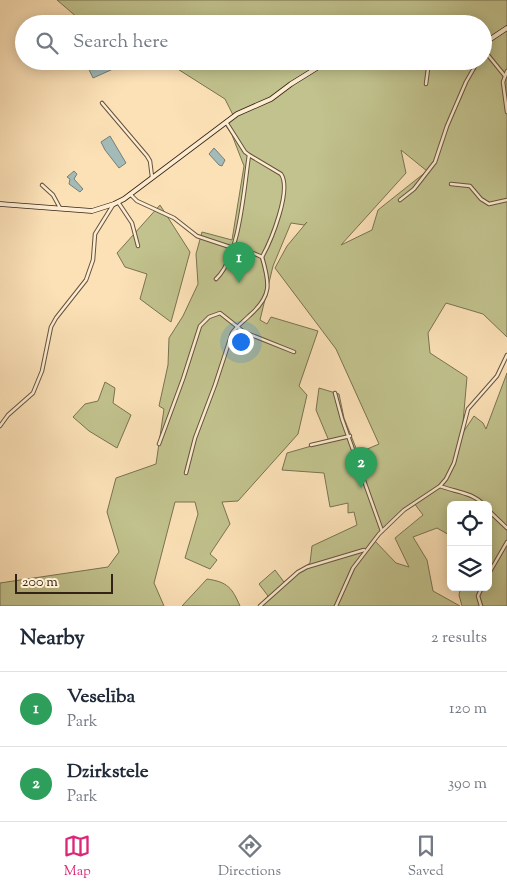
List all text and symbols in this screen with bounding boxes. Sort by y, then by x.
search box [15,15,492,70]
icon: search [33,29,61,57]
text: Search here [73,29,168,56]
pin: 1 [223,242,255,283]
your location [228,329,254,355]
pin: 2 [345,447,377,488]
map controls [447,501,492,591]
button: locate [447,501,492,546]
button: layers [447,546,492,591]
scale bar [15,571,112,594]
text: 200 m [22,573,58,593]
text: Nearby [20,624,85,654]
text: 2 results [431,627,487,650]
text: Veselība [67,684,135,711]
text: 1 [33,698,39,721]
text: 120 m [449,698,487,721]
text: Park [67,711,98,734]
text: Dzirkstele [67,759,149,786]
text: 2 [32,773,40,796]
text: 390 m [448,773,487,796]
text: Park [67,786,98,809]
tab: Map [63,832,91,882]
tab: Directions [218,832,281,882]
tab: Saved [408,832,444,882]

